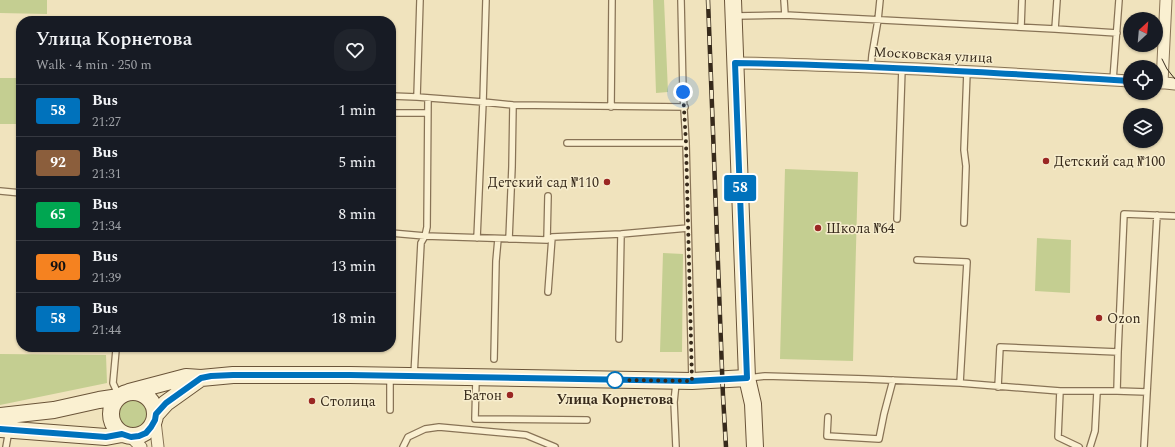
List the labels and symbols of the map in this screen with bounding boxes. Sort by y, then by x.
north arrow [1123,12,1163,52]
street label: Московская улица [873,41,993,69]
your location [673,82,693,102]
place label: Детский сад №100 [1054,151,1165,172]
marker: Детский сад №100 [1041,156,1051,166]
place label: Детский сад №110 [488,172,599,193]
line badge: 58 [722,175,758,201]
marker: Детский сад №110 [602,177,612,187]
place label: Школа №64 [826,218,895,239]
marker: Школа №64 [813,223,823,233]
place label: Ozon [1107,308,1141,329]
marker: Ozon [1094,313,1104,323]
marker: Улица Корнетова [606,371,624,389]
place label: Батон [463,385,502,406]
place label: Улица Корнетова [556,389,674,410]
marker: Батон [505,390,515,400]
place label: Столица [320,391,376,412]
marker: Столица [307,396,317,406]

